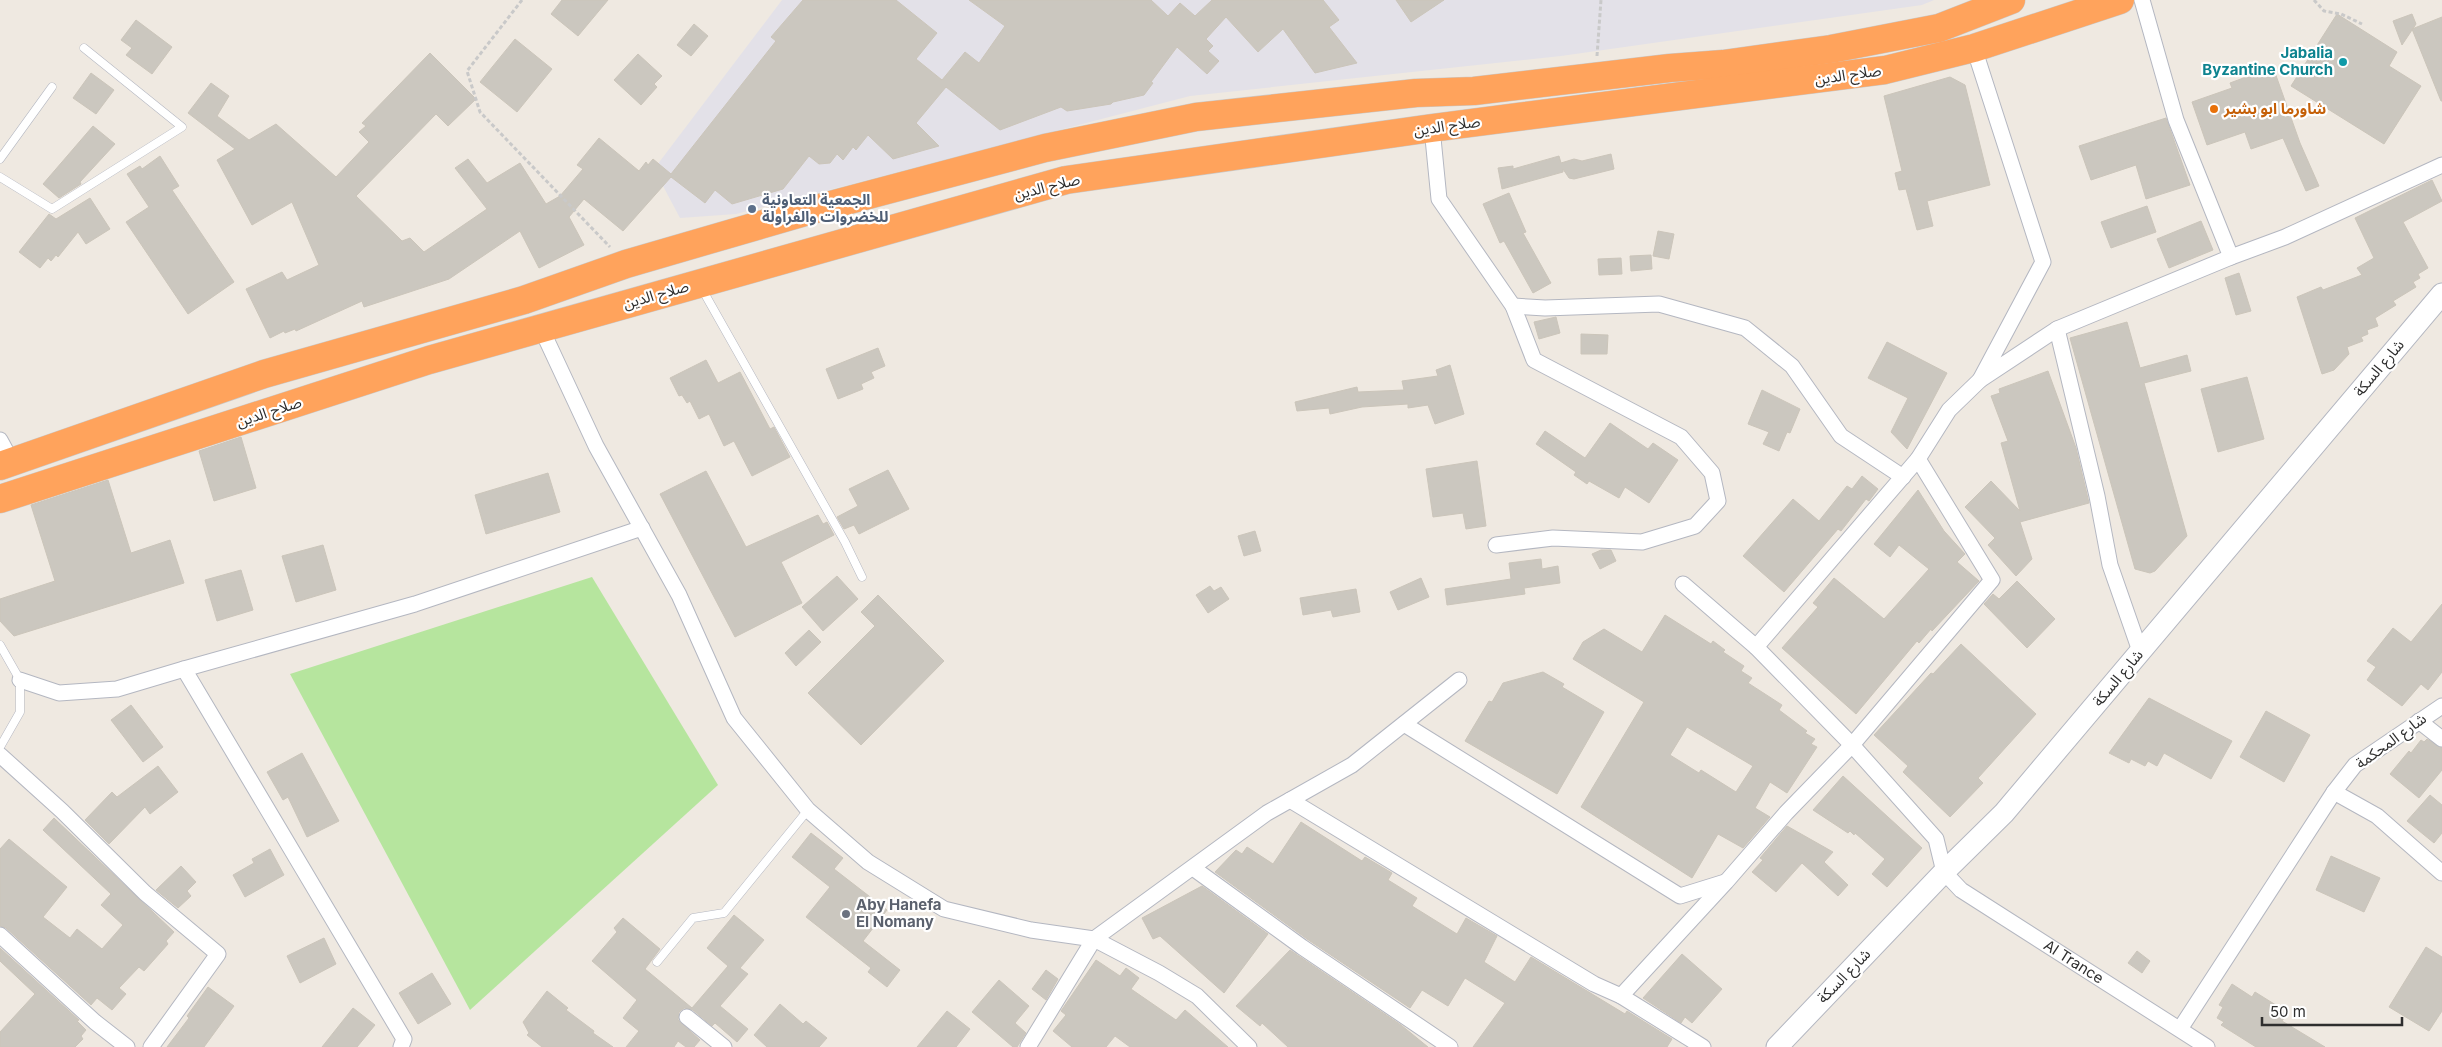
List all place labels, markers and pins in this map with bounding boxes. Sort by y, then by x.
place label: Jabalia Byzantine Church [2202,43,2333,79]
marker: Jabalia Byzantine Church [2337,56,2349,68]
place label: شاورما ابو بشير [2223,99,2326,118]
marker: شاورما ابو بشير [2208,103,2220,115]
place label: الجمعية التعاونية للخضروات والفراولة [762,190,888,226]
marker: الجمعية التعاونية للخضروات والفراولة [746,203,758,215]
place label: Aby Hanefa El Nomany [856,895,942,931]
marker: Aby Hanefa El Nomany [840,908,852,920]

